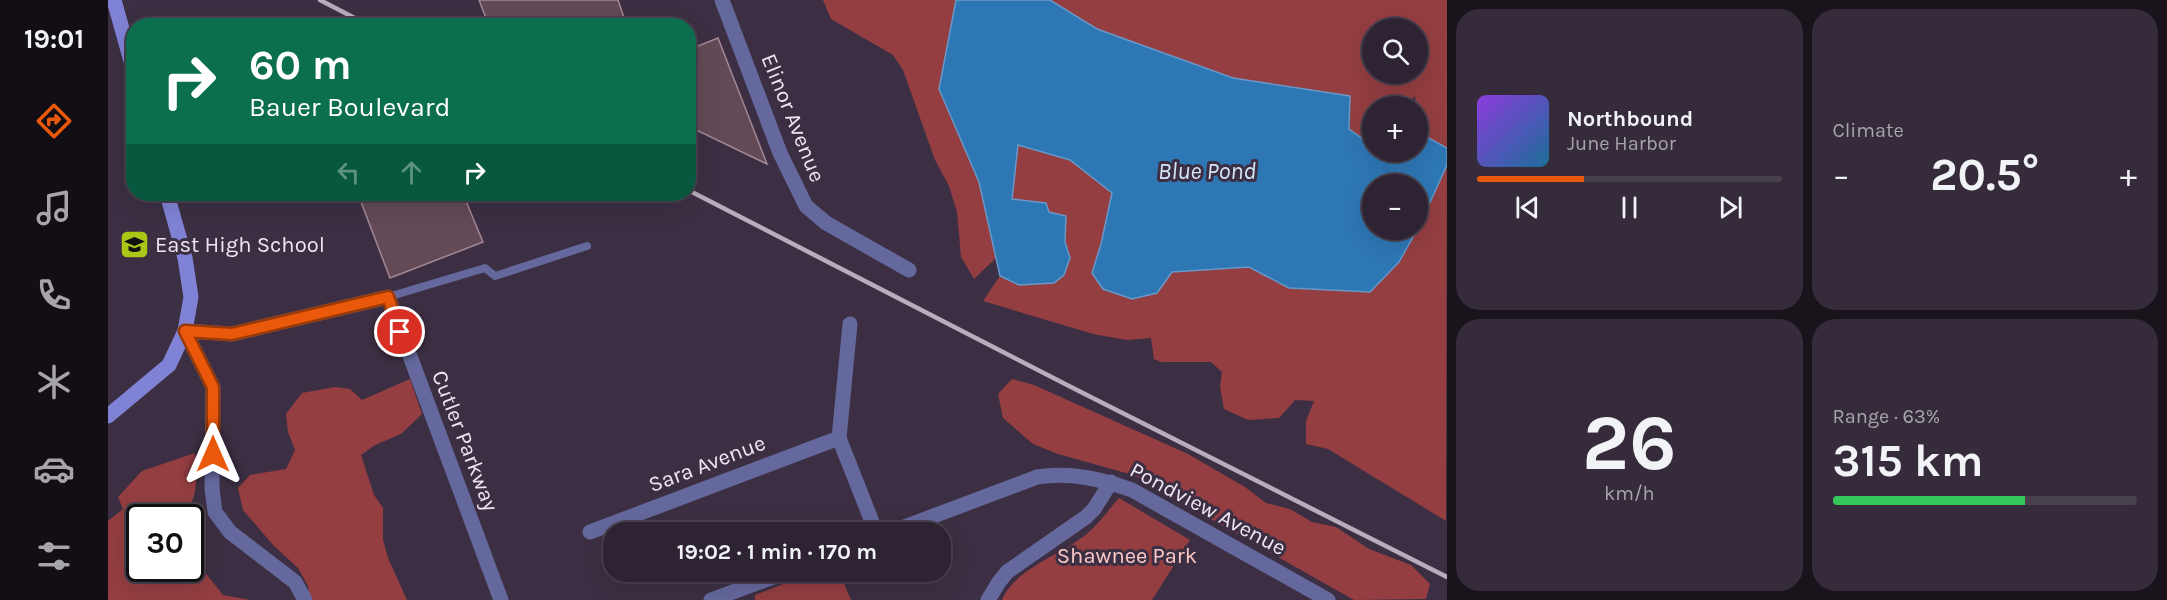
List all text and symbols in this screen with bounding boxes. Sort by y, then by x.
map controls [1362,18,1428,240]
button: search [1362,18,1428,84]
text: 19:01 [24,23,84,55]
text: 60 m [249,40,352,90]
icon: right [150,42,228,120]
street label: Elinor Avenue [755,50,831,186]
text: Bauer Boulevard [249,91,451,123]
button: + [1362,96,1428,162]
icon: directions [33,100,75,142]
text: Northbound [1567,106,1693,132]
text: Climate [1833,119,1904,142]
text: June Harbor [1567,132,1676,155]
text: 20.5° [1930,149,2039,201]
icon: left [332,156,365,189]
icon: ahead [395,156,428,189]
icon: right [458,156,491,189]
text: − [1833,156,1850,194]
text: + [2120,156,2137,194]
water label: Blue Pond [1158,157,1256,185]
button: − [1362,174,1428,240]
icon: music [33,187,75,229]
icon: previous [1511,191,1544,224]
icon: pause [1613,191,1646,224]
icon: next [1714,191,1747,224]
school or university icon: East High School [118,229,150,261]
place label: East High School [155,232,325,258]
icon: phone [33,274,75,316]
pin [374,306,425,357]
icon: arrive [383,315,416,348]
icon: climate [33,361,75,403]
street label: Cutler Parkway [426,367,504,515]
text: 26 [1582,397,1677,489]
text: Range · 63% [1833,405,1940,428]
position arrow [181,422,245,486]
street label: Sara Avenue [645,430,769,498]
text: 315 km [1833,435,1983,487]
icon: car [33,448,75,490]
street label: Pondview Avenue [1126,457,1290,561]
text: km/h [1604,482,1655,505]
speed limit sign: 30 [126,504,204,582]
icon: filters [33,535,75,577]
text: 19:02 · 1 min · 170 m [677,539,877,565]
park label: Shawnee Park [1057,543,1197,569]

